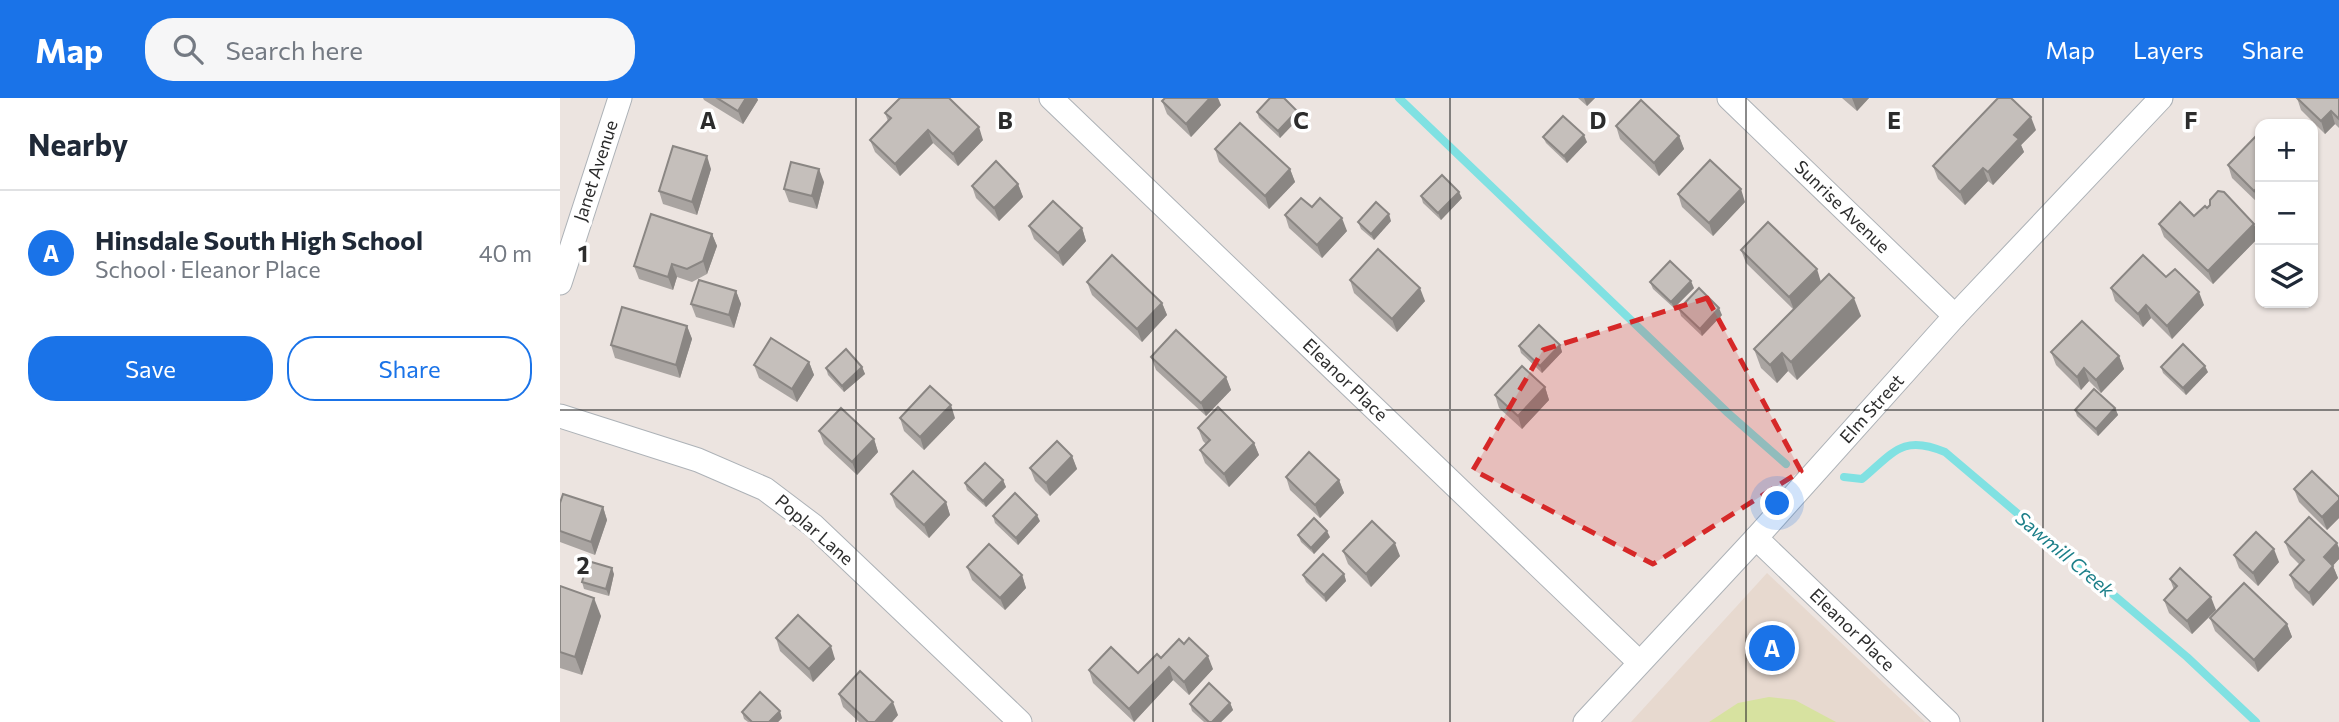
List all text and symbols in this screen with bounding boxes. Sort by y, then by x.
search box [145,18,635,81]
text: Map [35,29,103,70]
icon: search [169,30,207,68]
text: Search here [225,34,363,65]
text: Map [2046,35,2095,64]
text: Layers [2133,35,2204,64]
text: Share [2242,35,2304,64]
text: A [700,106,717,134]
text: B [997,106,1013,134]
text: C [1293,106,1309,134]
text: D [1590,106,1607,134]
text: E [1887,106,1901,134]
text: F [2184,106,2198,134]
street label: Janet Avenue [568,117,622,224]
map controls [2255,119,2318,308]
button: + [2255,119,2318,182]
text: Nearby [28,125,128,162]
street label: Sunrise Avenue [1790,155,1895,257]
button: − [2255,182,2318,245]
text: Hinsdale South High School [95,224,423,255]
text: A [43,239,59,267]
text: 40 m [479,239,532,267]
text: 1 [578,239,588,267]
button: layers [2255,245,2318,308]
text: School · Eleanor Place [95,255,321,283]
street label: Eleanor Place [1299,333,1393,425]
button: Save [28,336,273,401]
button: Share [287,336,532,401]
street label: Elm Street [1835,369,1908,447]
your location [1760,486,1794,520]
street label: Poplar Lane [771,489,858,569]
water label: Sawmill Creek [2011,506,2120,602]
text: 2 [576,551,590,579]
street label: Eleanor Place [1806,583,1900,675]
pin: A [1749,622,1795,674]

